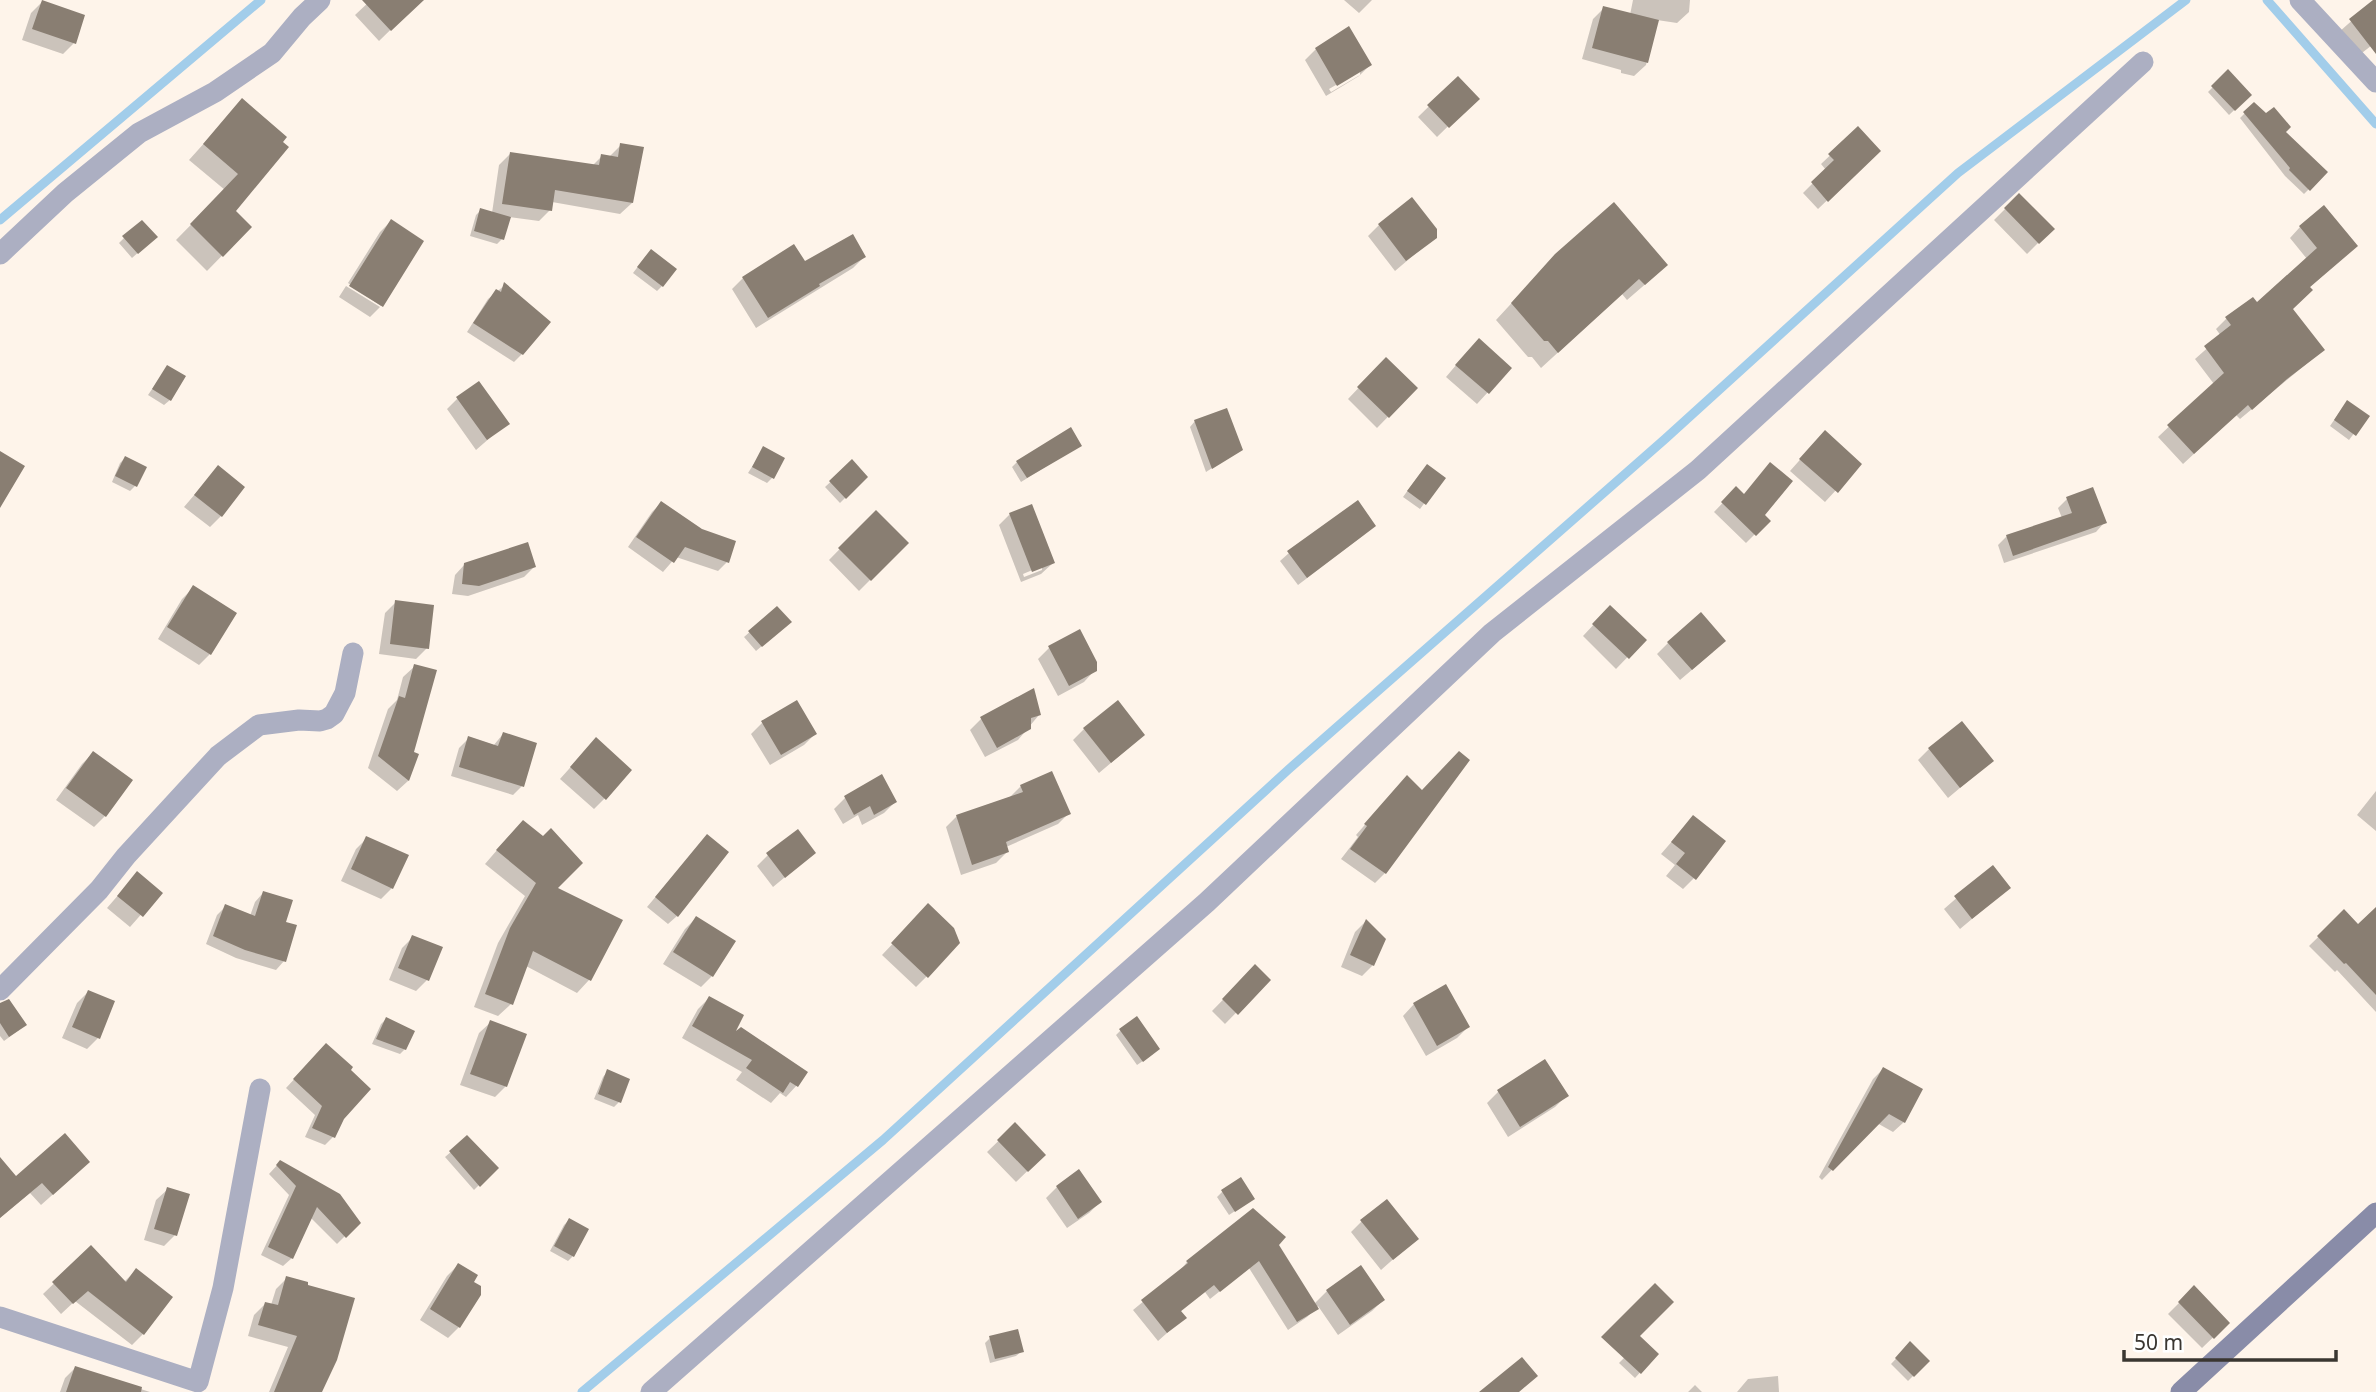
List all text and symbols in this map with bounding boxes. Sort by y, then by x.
scale bar [2124,1318,2336,1362]
text: 50 m [2134,1328,2183,1356]

